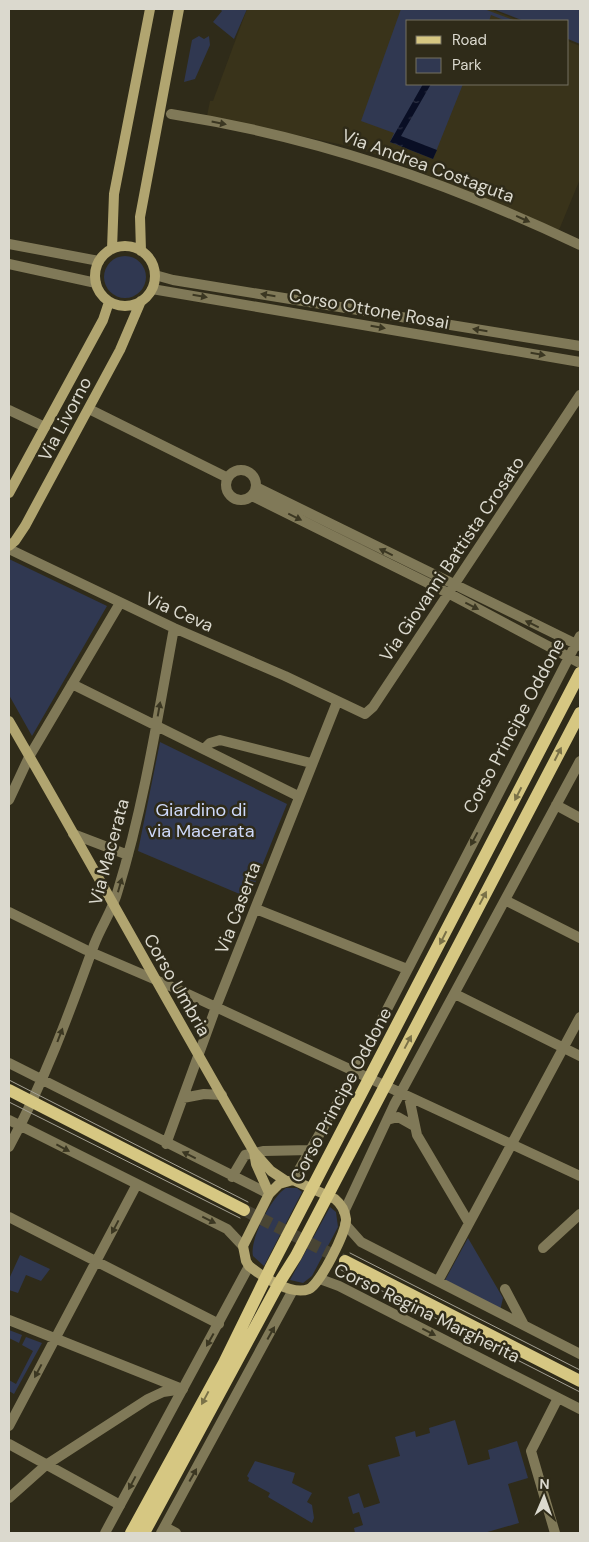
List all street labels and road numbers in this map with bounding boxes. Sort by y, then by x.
street label: Via Andrea Costaguta [338,124,518,208]
street label: Corso Ottone Rosai [287,283,451,335]
street label: Via Livorno [33,373,97,465]
street label: Via Giovanni Battista Crosato [374,452,530,666]
street label: Via Ceva [141,586,217,638]
street label: Corso Principe Oddone [458,634,570,818]
street label: Via Macerata [83,796,135,908]
street label: Via Caserta [210,859,266,957]
street label: Corso Umbria [138,929,216,1041]
street label: Corso Principe Oddone [285,1003,397,1187]
street label: Corso Regina Margherita [330,1257,524,1369]

